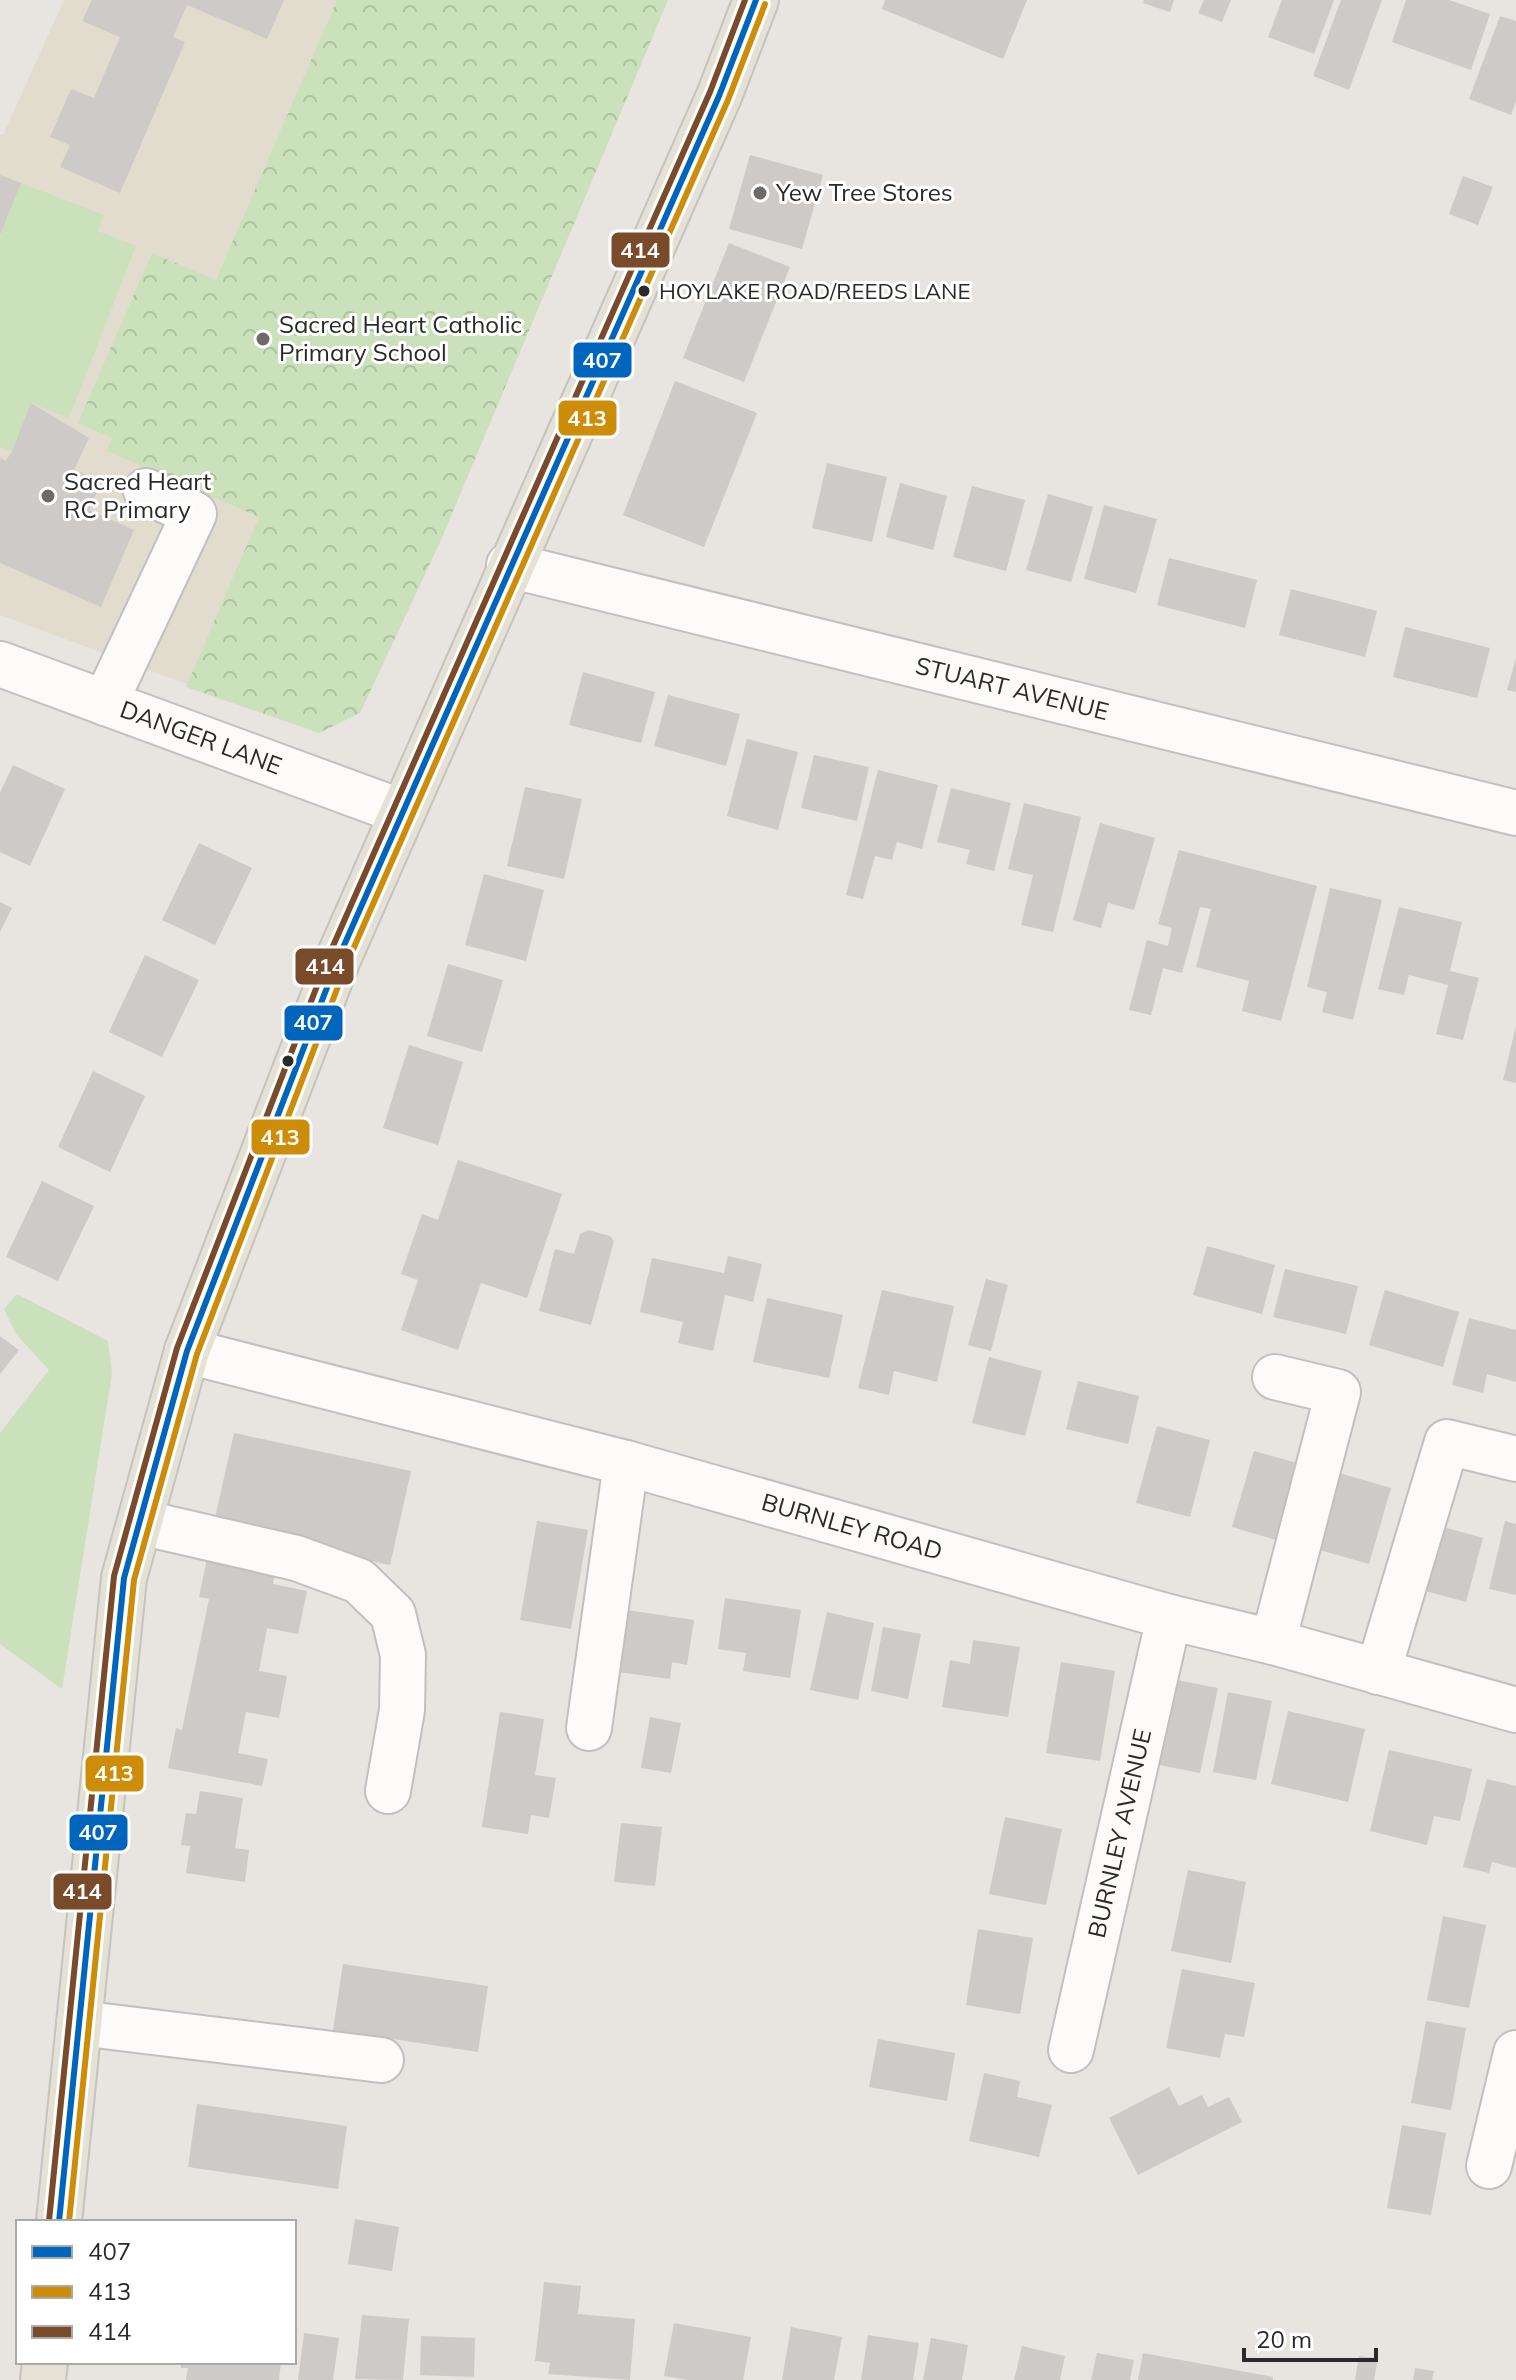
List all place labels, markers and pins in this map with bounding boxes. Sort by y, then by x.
place label: Yew Tree Stores [775,177,953,207]
marker: Yew Tree Stores [751,184,769,202]
place label: HOYLAKE ROAD/REEDS LANE [659,277,970,305]
marker: HOYLAKE ROAD/REEDS LANE [636,283,652,299]
place label: Sacred Heart Catholic Primary School [279,309,522,367]
marker: Sacred Heart Catholic Primary School [254,330,272,348]
place label: Sacred Heart RC Primary [64,466,211,524]
marker: Sacred Heart RC Primary [39,487,57,505]
unlabelled marker [280,1053,296,1069]

